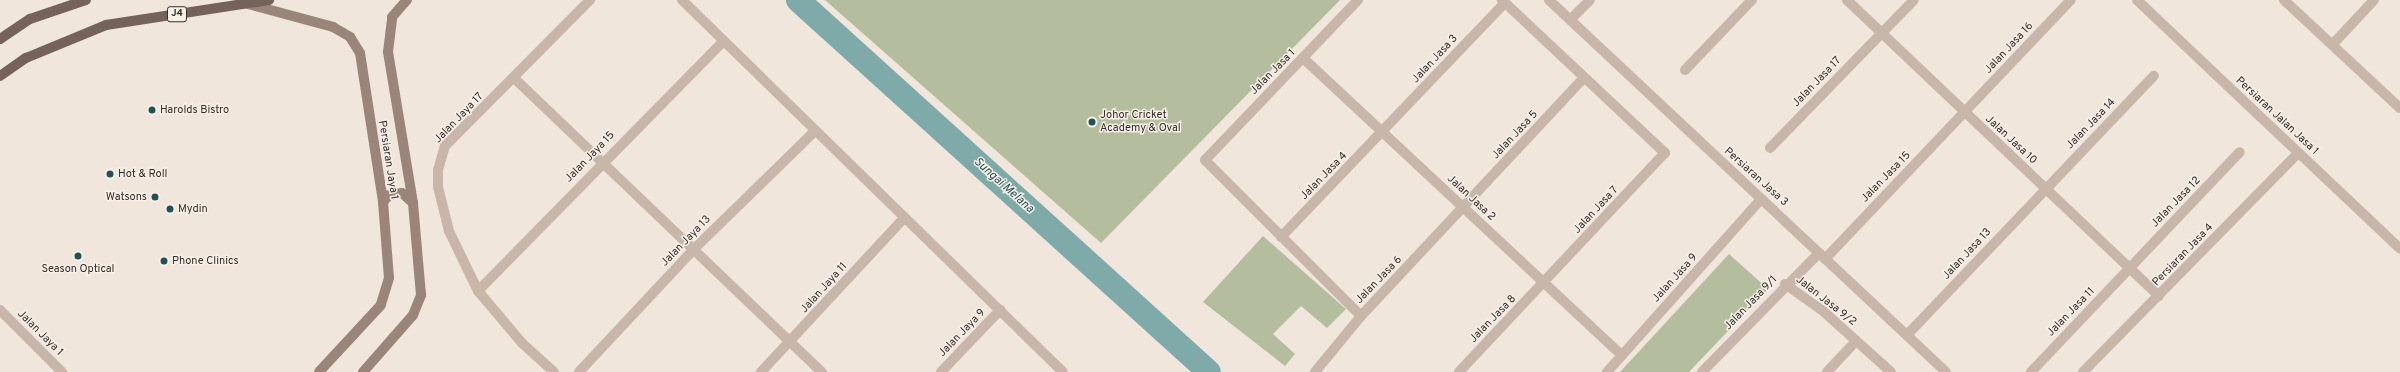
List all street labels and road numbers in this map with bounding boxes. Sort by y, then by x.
road number: J4 [167,6,187,22]
street label: Jalan Jasa 16 [1982,20,2036,76]
street label: Jalan Jasa 3 [1409,32,1461,86]
street label: Jalan Jasa 1 [1248,47,1298,97]
street label: Jalan Jasa 17 [1790,54,1844,110]
street label: Persiaran Jalan Jasa 1 [2233,74,2321,158]
street label: Jalan Jaya 17 [432,90,486,146]
street label: Jalan Jasa 14 [2064,96,2118,152]
street label: Jalan Jasa 5 [1489,108,1541,162]
street label: Jalan Jasa 10 [1982,113,2040,167]
street label: Persiaran Jaya 1 [375,120,401,200]
street label: Jalan Jaya 15 [562,129,618,185]
street label: Persiaran Jasa 3 [1721,145,1791,209]
street label: Jalan Jasa 4 [1298,149,1350,203]
street label: Jalan Jasa 15 [1858,149,1914,205]
street label: Jalan Jasa 2 [1444,172,1498,224]
street label: Jalan Jasa 12 [2149,174,2203,230]
street label: Jalan Jasa 7 [1571,183,1621,237]
street label: Jalan Jaya 13 [658,213,714,269]
street label: Persiaran Jasa 4 [2150,221,2216,289]
street label: Jalan Jasa 13 [1940,226,1994,282]
street label: Jalan Jasa 9 [1650,251,1700,305]
street label: Jalan Jasa 6 [1353,253,1405,307]
street label: Jalan Jaya 11 [798,260,850,316]
street label: Jalan Jasa 9/1 [1722,273,1780,333]
street label: Jalan Jasa 9/2 [1793,273,1859,329]
street label: Jalan Jasa 11 [2044,285,2098,339]
street label: Jalan Jasa 8 [1467,292,1519,346]
street label: Jalan Jaya 9 [936,306,988,360]
street label: Jalan Jaya 1 [14,307,66,359]

